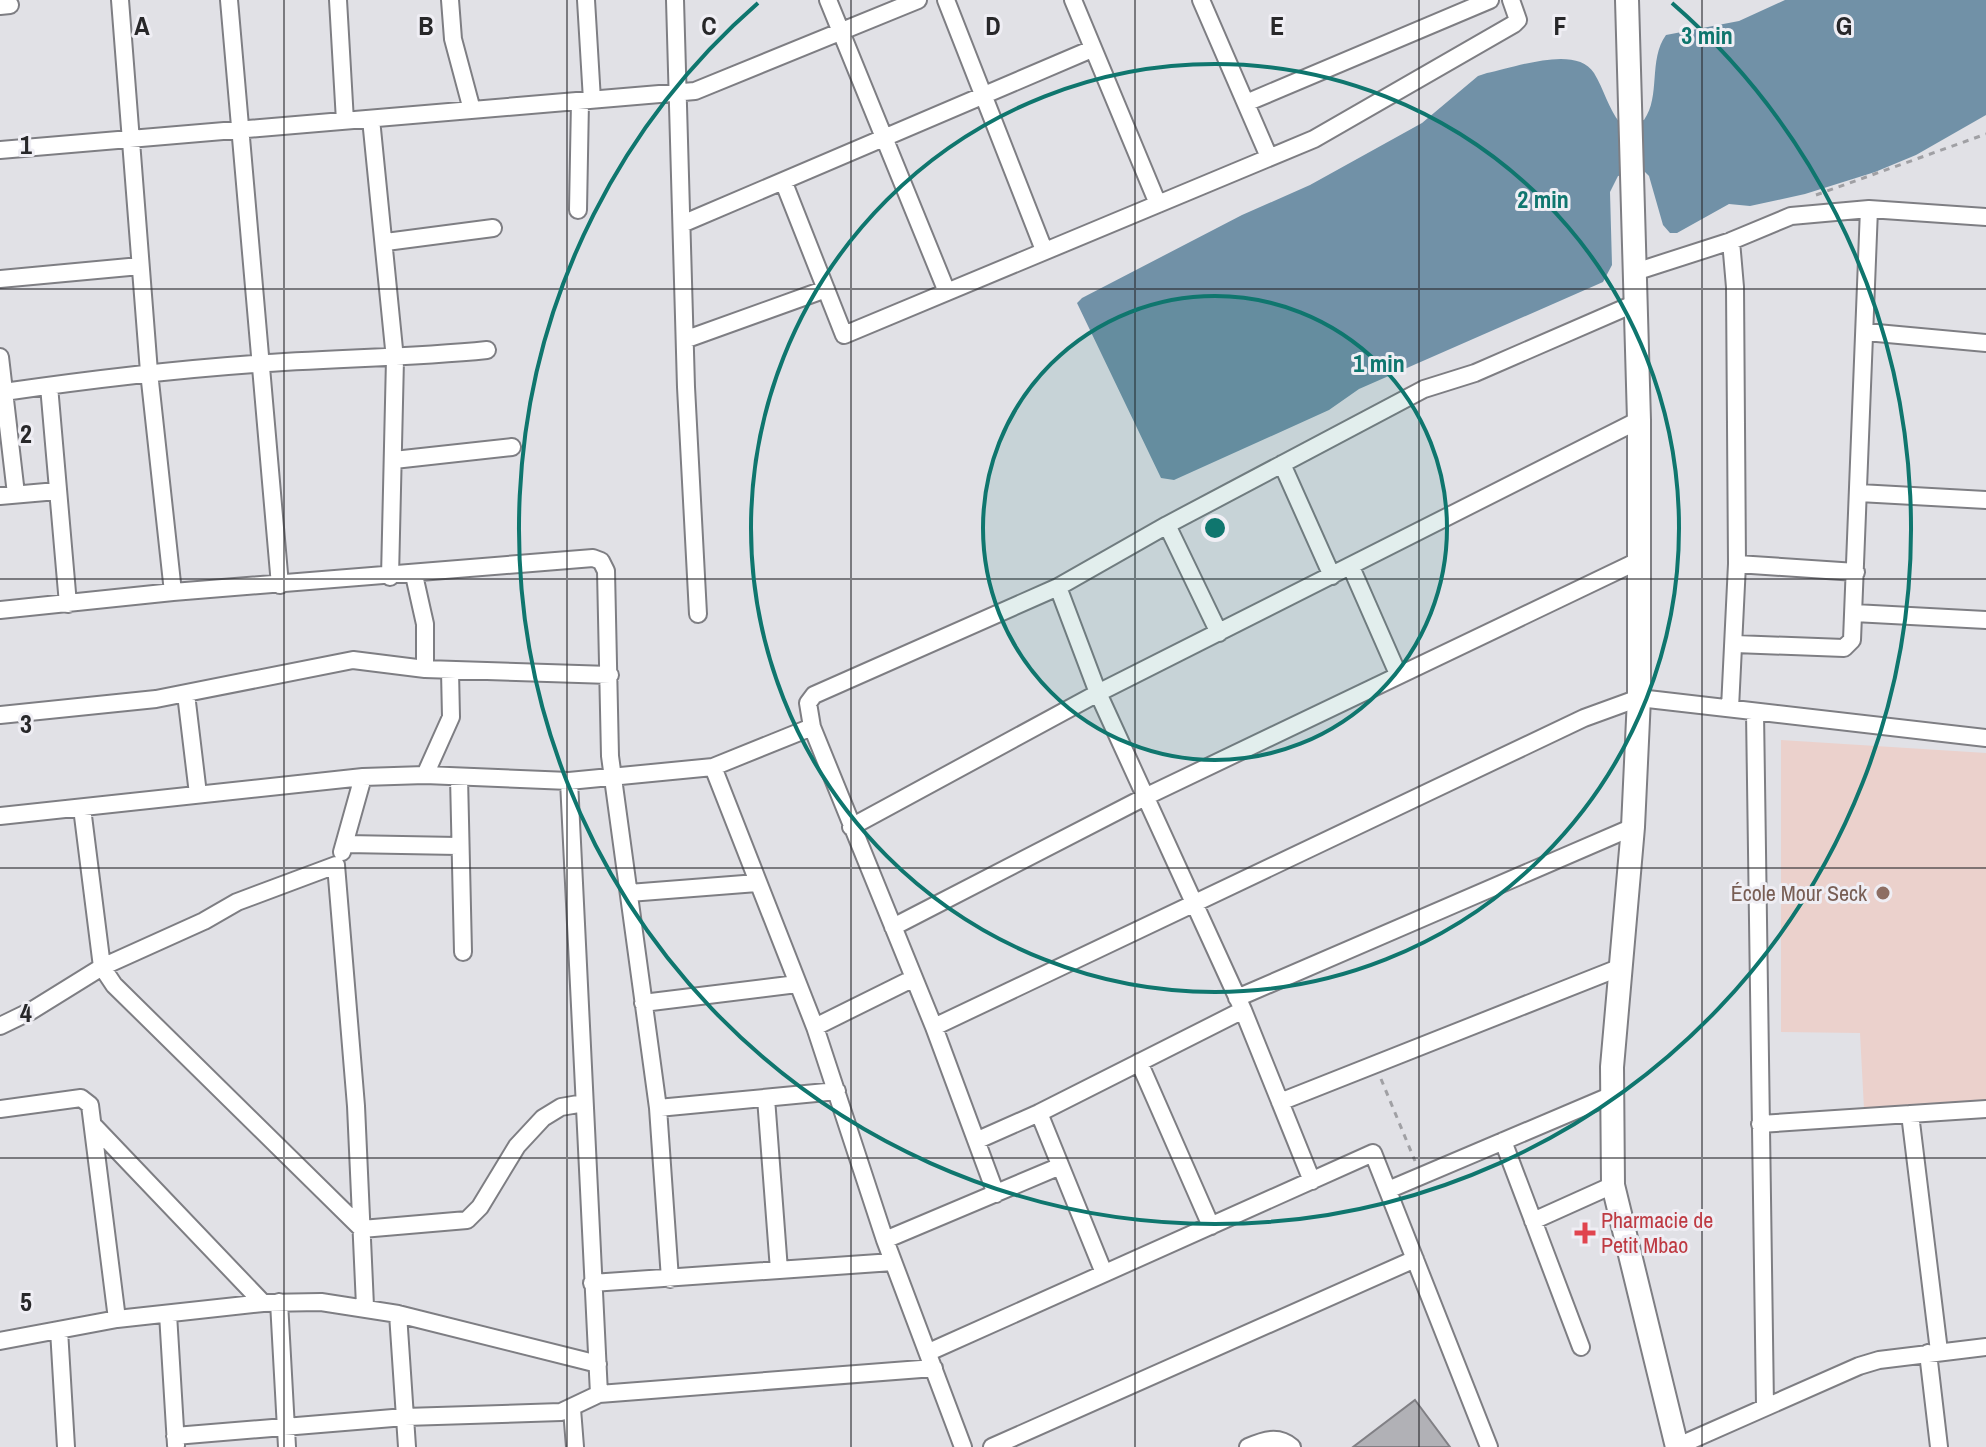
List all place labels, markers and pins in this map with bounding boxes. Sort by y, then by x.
centre of rings [1201,514,1229,542]
place label: École Mour Seck [1731,878,1868,908]
marker: École Mour Seck [1874,884,1892,902]
place label: Pharmacie de Petit Mbao [1601,1205,1713,1260]
marker: Pharmacie de Petit Mbao [1576,1224,1594,1242]

